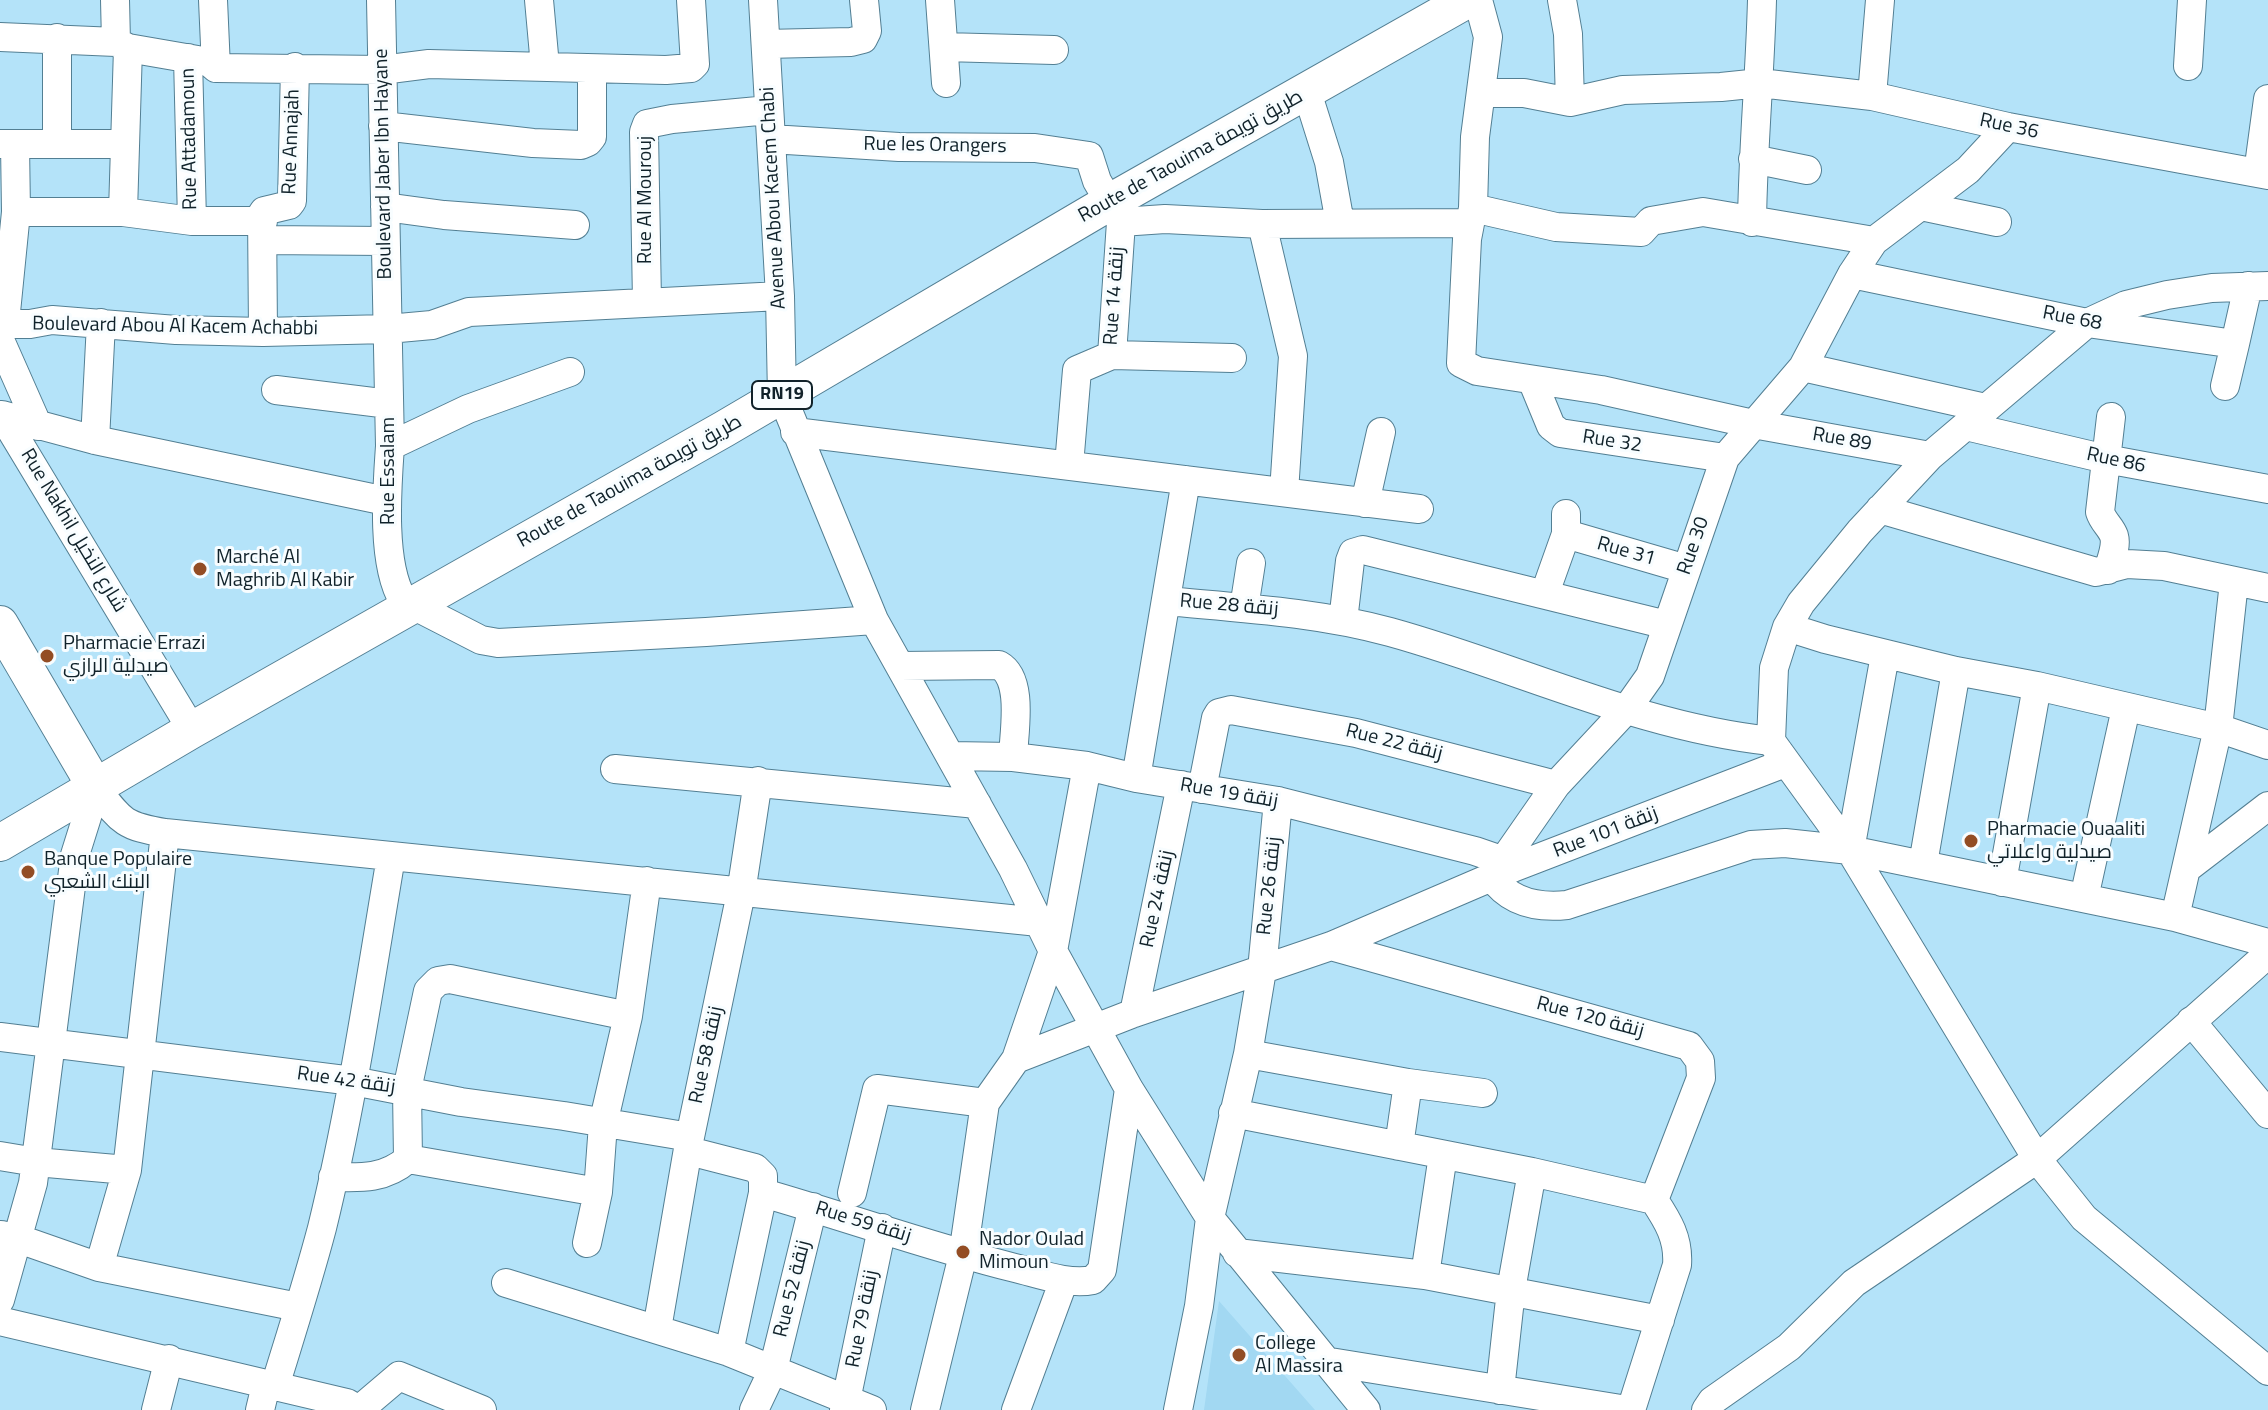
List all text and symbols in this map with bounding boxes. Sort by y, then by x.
street label: Boulevard Jaber Ibn Hayane [370,48,398,280]
street label: Rue Attadamoun [177,68,203,210]
street label: Route de Taouima طريق تويمة [1075,85,1307,229]
street label: Avenue Abou Kacem Chabi [756,86,792,310]
street label: Rue Annajah [278,89,306,195]
street label: Rue 36 [1977,109,2041,145]
street label: Rue les Orangers [863,133,1007,159]
street label: Rue Al Mourouj [634,136,658,264]
street label: Rue 14 زنقة [1100,246,1130,346]
street label: Rue 68 [2040,302,2104,336]
street label: Boulevard Abou Al Kacem Achabbi [32,313,318,341]
road number: RN19 [752,381,812,409]
street label: Route de Taouima طريق تويمة [514,410,746,554]
street label: Rue Essalam [377,417,401,525]
street label: Rue 89 [1810,423,1874,457]
street label: Rue 32 [1581,425,1643,459]
street label: Rue 86 [2084,443,2148,479]
street label: Rue Nakhil شارع النخيل [15,445,131,617]
street label: Rue 30 [1673,514,1715,578]
street label: Rue 31 [1594,532,1658,572]
place label: Marché Al Maghrib Al Kabir [216,546,354,593]
marker: Marché Al Maghrib Al Kabir [191,560,209,578]
street label: Rue 28 زنقة [1179,590,1279,622]
place label: Pharmacie Errazi صيدلية الرازي [63,632,205,679]
marker: Pharmacie Errazi صيدلية الرازي [38,647,56,665]
street label: Rue 22 زنقة [1343,719,1445,767]
street label: Rue 19 زنقة [1178,774,1280,814]
street label: Rue 101 زنقة [1550,802,1662,864]
place label: Pharmacie Ouaaliti صيدلية واعلاتي [1987,818,2145,865]
marker: Pharmacie Ouaaliti صيدلية واعلاتي [1962,832,1980,850]
street label: Rue 26 زنقة [1253,835,1287,937]
place label: Banque Populaire البنك الشعبي [44,848,192,895]
street label: Rue 24 زنقة [1136,848,1180,950]
marker: Banque Populaire البنك الشعبي [19,863,37,881]
street label: Rue 120 زنقة [1534,992,1646,1044]
street label: Rue 58 زنقة [685,1004,729,1106]
street label: Rue 42 زنقة [295,1062,397,1100]
street label: Rue 59 زنقة [812,1197,914,1249]
place label: Nador Oulad Mimoun [979,1228,1084,1275]
street label: Rue 52 زنقة [769,1238,817,1340]
marker: Nador Oulad Mimoun [954,1243,972,1261]
street label: Rue 79 زنقة [842,1268,884,1370]
place label: College Al Massira [1255,1332,1343,1379]
marker: College Al Massira [1230,1346,1248,1364]

